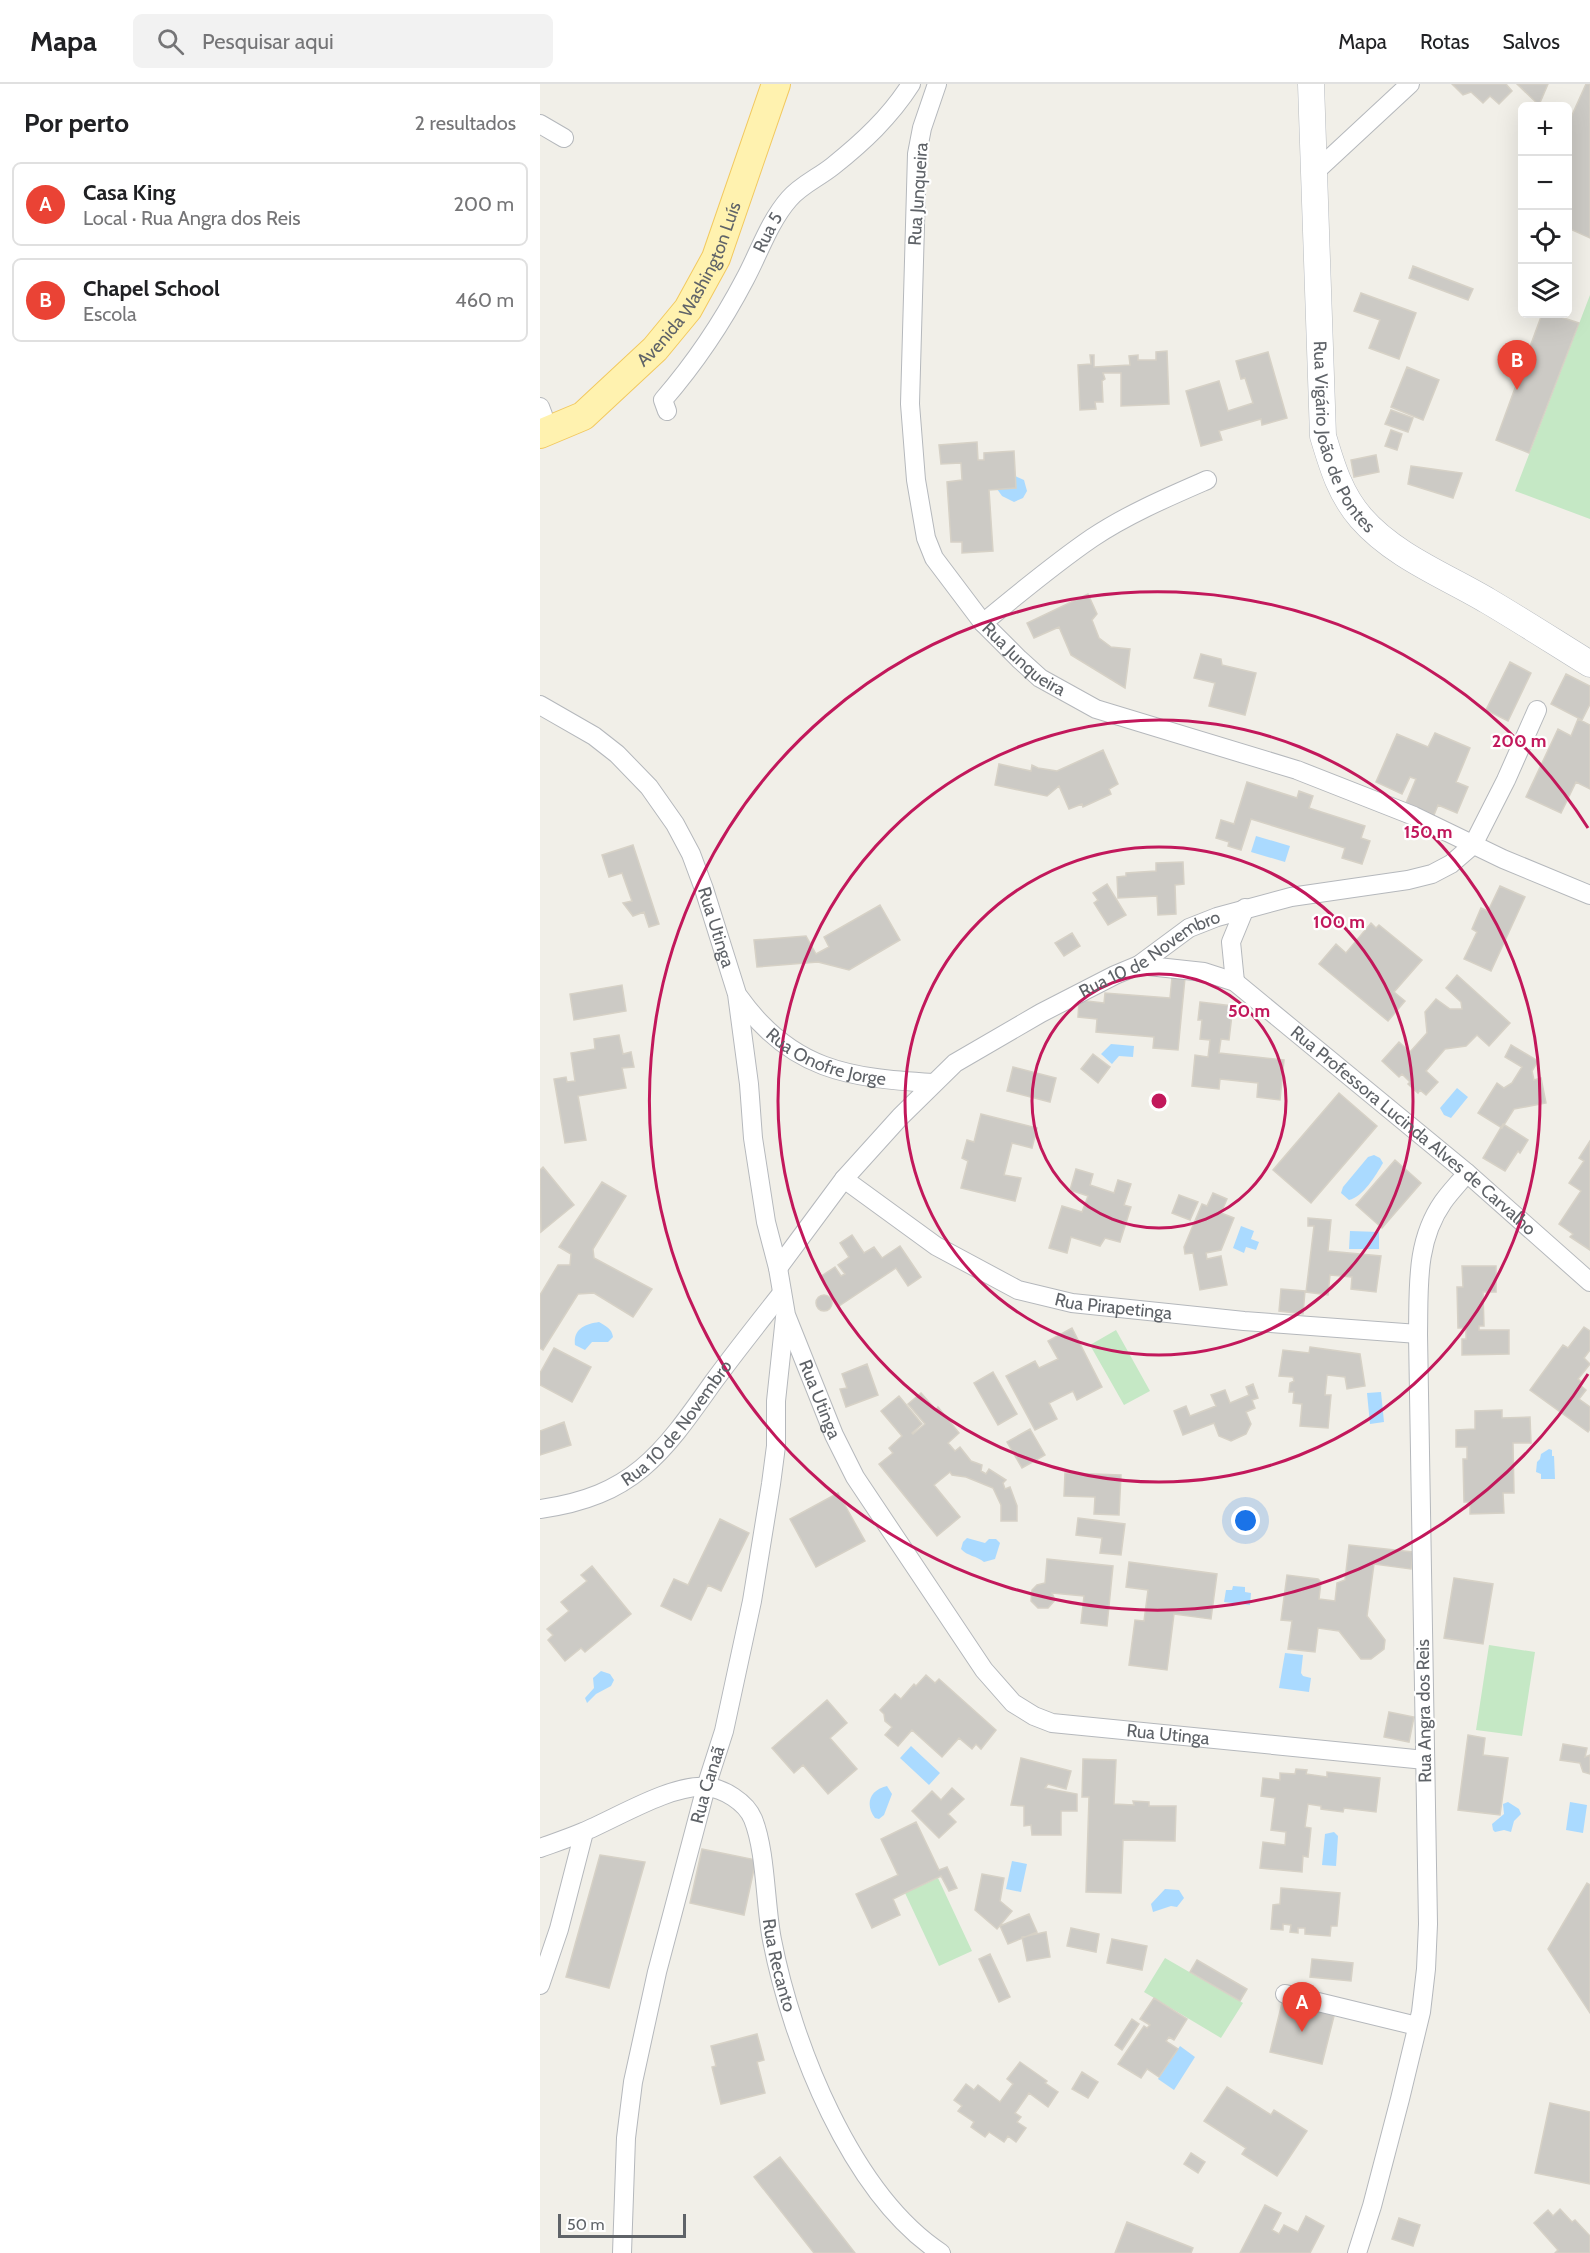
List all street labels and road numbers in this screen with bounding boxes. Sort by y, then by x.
street label: Rua Junqueira [903,141,933,246]
street label: Avenida Washington Luís [632,199,746,371]
street label: Rua 5 [748,208,787,256]
street label: Rua Vigário João de Pontes [1309,340,1380,537]
street label: Rua Junqueira [977,617,1070,701]
street label: Rua Utinga [693,884,739,971]
street label: Rua 10 de Novembro [1075,906,1223,1003]
street label: Rua Professora Lucinda Alves de Carvalho [1286,1021,1541,1240]
street label: Rua Onofre Jorge [761,1023,887,1090]
street label: Rua Pirapetinga [1053,1288,1173,1324]
street label: Rua 10 de Novembro [617,1356,737,1491]
street label: Rua Utinga [794,1357,846,1442]
street label: Rua Angra dos Reis [1412,1639,1436,1783]
street label: Rua Utinga [1125,1719,1211,1750]
street label: Rua Canaã [686,1743,730,1826]
street label: Rua Recanto [758,1917,801,2014]

